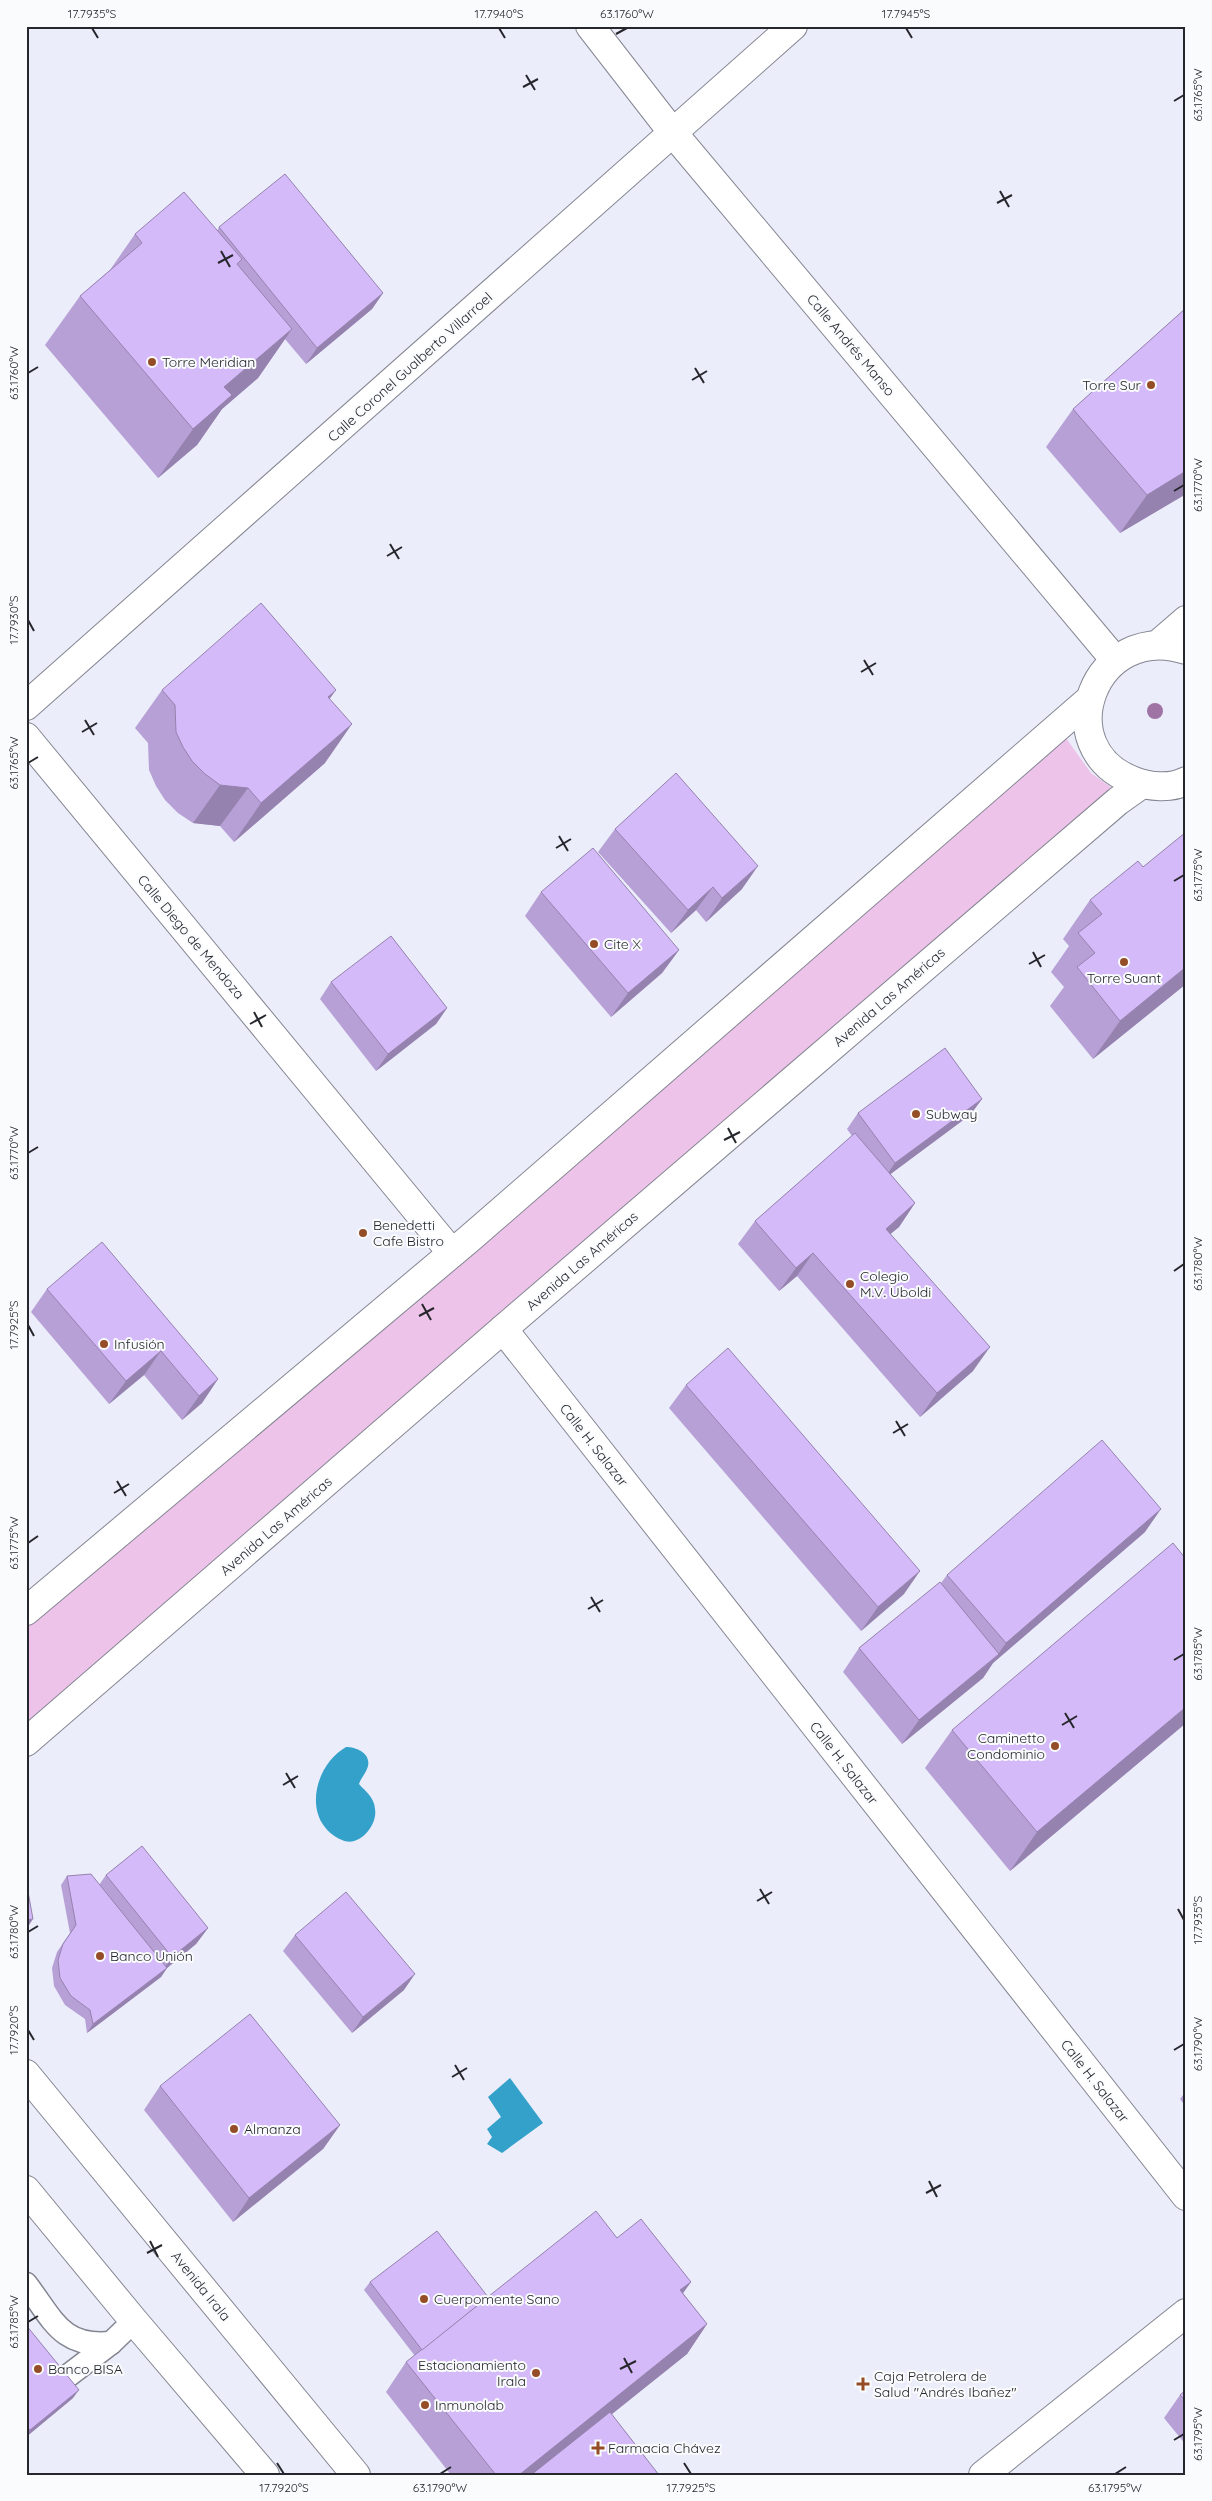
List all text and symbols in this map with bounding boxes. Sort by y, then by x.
text: 17.7935°S [68,6,116,21]
text: 17.7940°S [474,6,524,21]
text: 63.1760°W [600,6,654,21]
text: 17.7945°S [882,6,931,21]
text: 63.1765°W [1190,68,1205,122]
street label: Calle Coronel Gualberto Villarroel [324,288,496,446]
street label: Calle Andrés Manso [803,290,899,400]
text: 63.1760°W [6,346,21,400]
place label: Torre Meridian [162,353,255,371]
marker: Torre Meridian [146,356,158,368]
place label: Torre Sur [1082,376,1142,394]
marker: Torre Sur [1145,379,1157,391]
text: 63.1770°W [1190,458,1205,512]
text: 17.7930°S [6,595,21,645]
text: 63.1765°W [6,736,21,790]
text: 63.1775°W [1190,848,1205,902]
street label: Calle Diego de Mendoza [134,871,248,1003]
place label: Cite X [604,935,642,953]
marker: Cite X [588,938,600,950]
street label: Avenida Las Américas [829,943,949,1051]
marker: Torre Suant [1118,956,1130,968]
place label: Torre Suant [1087,969,1162,987]
place label: Subway [926,1105,977,1123]
marker: Subway [910,1108,922,1120]
text: 63.1770°W [6,1126,21,1180]
street label: Avenida Las Américas [522,1207,642,1315]
place label: Benedetti Cafe Bistro [373,1216,444,1250]
marker: Benedetti Cafe Bistro [357,1227,369,1239]
text: 63.1780°W [1190,1236,1205,1291]
place label: Colegio M.V. Uboldi [860,1267,931,1301]
marker: Colegio M.V. Uboldi [844,1278,856,1290]
text: 17.7925°S [6,1300,21,1349]
place label: Infusión [114,1335,165,1353]
marker: Infusión [98,1338,110,1350]
street label: Calle H. Salazar [556,1400,632,1491]
street label: Avenida Las Américas [216,1472,336,1580]
text: 63.1775°W [6,1516,21,1570]
text: 63.1785°W [1190,1627,1205,1681]
street label: Calle H. Salazar [806,1718,882,1809]
place label: Caminetto Condominio [967,1729,1045,1763]
marker: Caminetto Condominio [1049,1740,1061,1752]
text: 17.7935°S [1190,1896,1205,1944]
text: 63.1780°W [6,1904,21,1959]
place label: Banco Unión [110,1947,193,1965]
marker: Banco Unión [94,1950,106,1962]
text: 17.7920°S [6,2005,21,2055]
text: 63.1790°W [1190,2016,1205,2071]
street label: Calle H. Salazar [1057,2036,1133,2127]
place label: Almanza [244,2120,301,2138]
marker: Almanza [228,2123,240,2135]
street label: Avenida Irala [167,2247,235,2325]
place label: Cuerpomente Sano [434,2290,559,2308]
marker: Cuerpomente Sano [418,2293,430,2305]
text: 63.1785°W [6,2295,21,2349]
place label: Estacionamiento Irala [418,2356,526,2390]
place label: Banco BISA [48,2360,123,2378]
marker: Banco BISA [32,2363,44,2375]
marker: Estacionamiento Irala [530,2367,542,2379]
place label: Caja Petrolera de Salud "Andrés Ibañez" [874,2367,1017,2401]
marker: Caja Petrolera de Salud "Andrés Ibañez" [856,2377,870,2391]
place label: Inmunolab [435,2396,504,2414]
marker: Inmunolab [419,2399,431,2411]
text: 63.1795°W [1190,2407,1205,2461]
place label: Farmacia Chávez [608,2439,721,2457]
marker: Farmacia Chávez [592,2442,604,2454]
text: 17.7920°S [259,2480,309,2495]
text: 63.1790°W [413,2480,468,2495]
text: 17.7925°S [667,2480,716,2495]
text: 63.1795°W [1088,2480,1142,2495]

